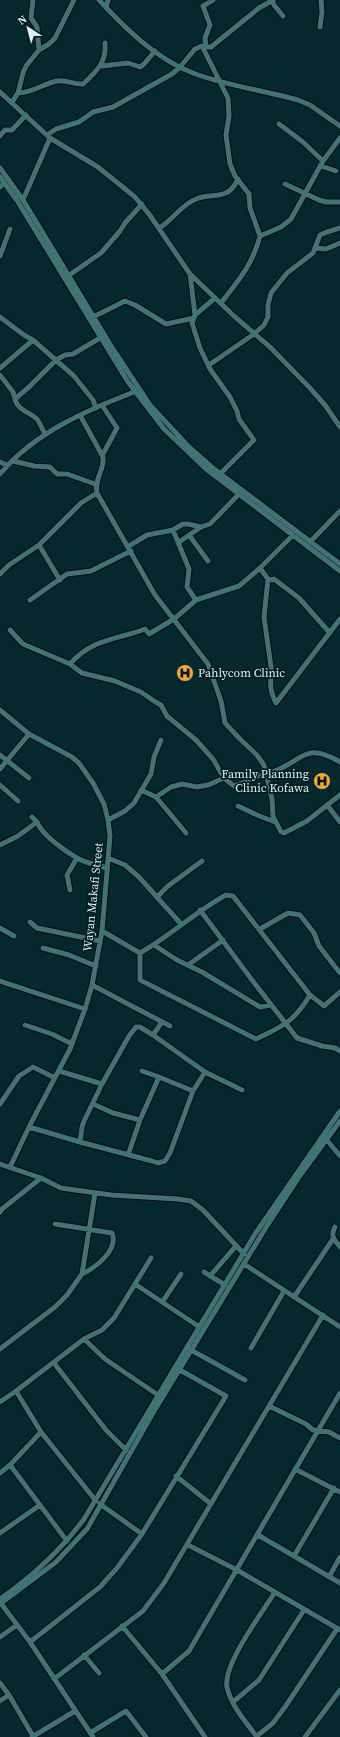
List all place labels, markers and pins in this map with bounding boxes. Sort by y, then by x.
hospital icon: Pahlycom Clinic [175,663,195,683]
place label: Pahlycom Clinic [198,665,285,681]
place label: Family Planning Clinic Kofawa [222,766,310,796]
hospital icon: Family Planning Clinic Kofawa [312,771,332,791]

